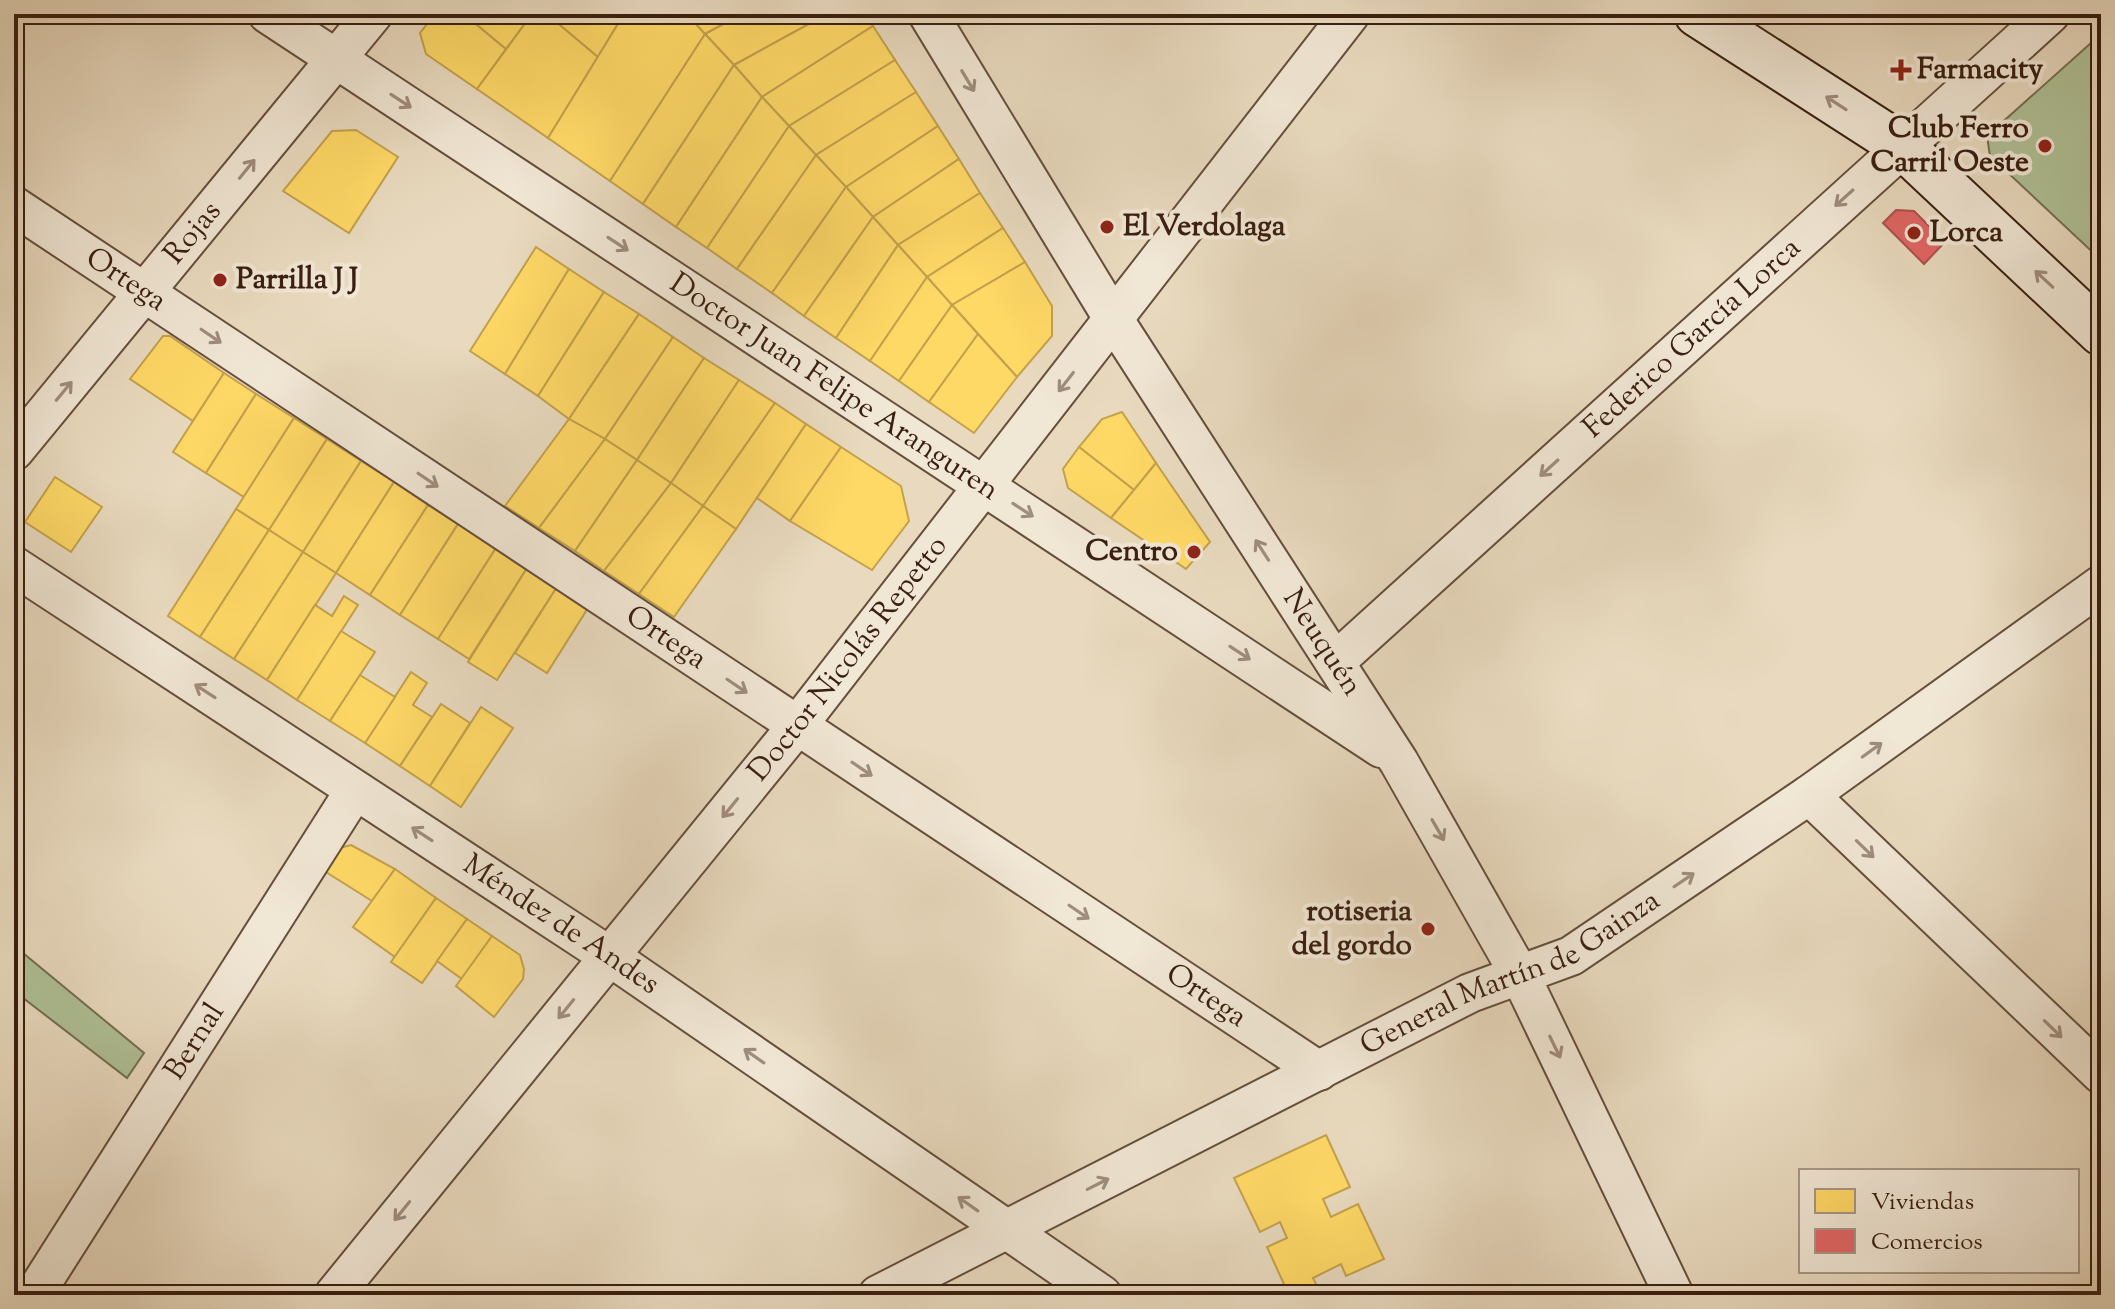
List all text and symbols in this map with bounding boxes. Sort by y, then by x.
place label: Farmacity [1917,49,2043,92]
marker: Farmacity [1892,61,1910,79]
one-way arrow [961,69,977,92]
one-way arrow [389,93,411,110]
one-way arrow [1825,95,1848,111]
place label: Club Ferro Carril Oeste [1870,108,2029,185]
marker: Club Ferro Carril Oeste [2036,137,2054,155]
one-way arrow [238,159,255,180]
one-way arrow [1835,189,1855,207]
street label: Rojas [154,192,232,274]
place label: El Verdolaga [1123,206,1286,249]
place label: Lorca [1930,212,2003,255]
marker: El Verdolaga [1098,218,1116,236]
marker: Lorca [1905,224,1923,242]
street label: Federico García Lorca [1573,228,1811,449]
street label: Ortega [76,237,175,323]
one-way arrow [606,237,629,253]
place label: Parrilla J J [236,259,358,302]
street label: Doctor Juan Felipe Aranguren [661,263,1008,512]
one-way arrow [2034,270,2054,289]
marker: Parrilla J J [211,271,229,289]
one-way arrow [199,329,222,345]
one-way arrow [1057,370,1074,392]
one-way arrow [55,382,73,402]
one-way arrow [1539,458,1559,476]
one-way arrow [416,472,438,489]
one-way arrow [1011,502,1033,518]
street label: Doctor Nicolás Repetto [738,527,958,791]
place label: Centro [1085,531,1178,574]
one-way arrow [1254,539,1271,561]
marker: Centro [1185,543,1203,561]
street label: Neuquén [1271,580,1373,705]
street label: Ortega [617,595,715,681]
one-way arrow [1228,645,1250,661]
one-way arrow [726,678,748,694]
one-way arrow [194,683,216,699]
one-way arrow [1861,742,1882,759]
one-way arrow [851,760,873,777]
one-way arrow [721,797,739,818]
one-way arrow [1430,818,1446,841]
one-way arrow [411,825,434,841]
one-way arrow [1855,839,1874,858]
street label: Méndez de Andes [454,844,668,1006]
one-way arrow [1672,872,1694,888]
street label: General Martín de Gainza [1353,880,1669,1067]
place label: rotiseria del gordo [1292,891,1412,968]
one-way arrow [1067,904,1090,920]
marker: rotiseria del gordo [1419,920,1437,938]
street label: Ortega [1157,953,1255,1039]
street label: Bernal [154,995,236,1089]
one-way arrow [557,998,575,1019]
one-way arrow [2043,1019,2063,1038]
one-way arrow [1548,1035,1563,1059]
one-way arrow [744,1048,766,1064]
legend [1799,1169,2079,1273]
one-way arrow [1085,1175,1109,1191]
text: Viviendas [1871,1186,1974,1220]
one-way arrow [957,1196,980,1212]
one-way arrow [393,1200,411,1221]
text: Comercios [1871,1226,1983,1260]

